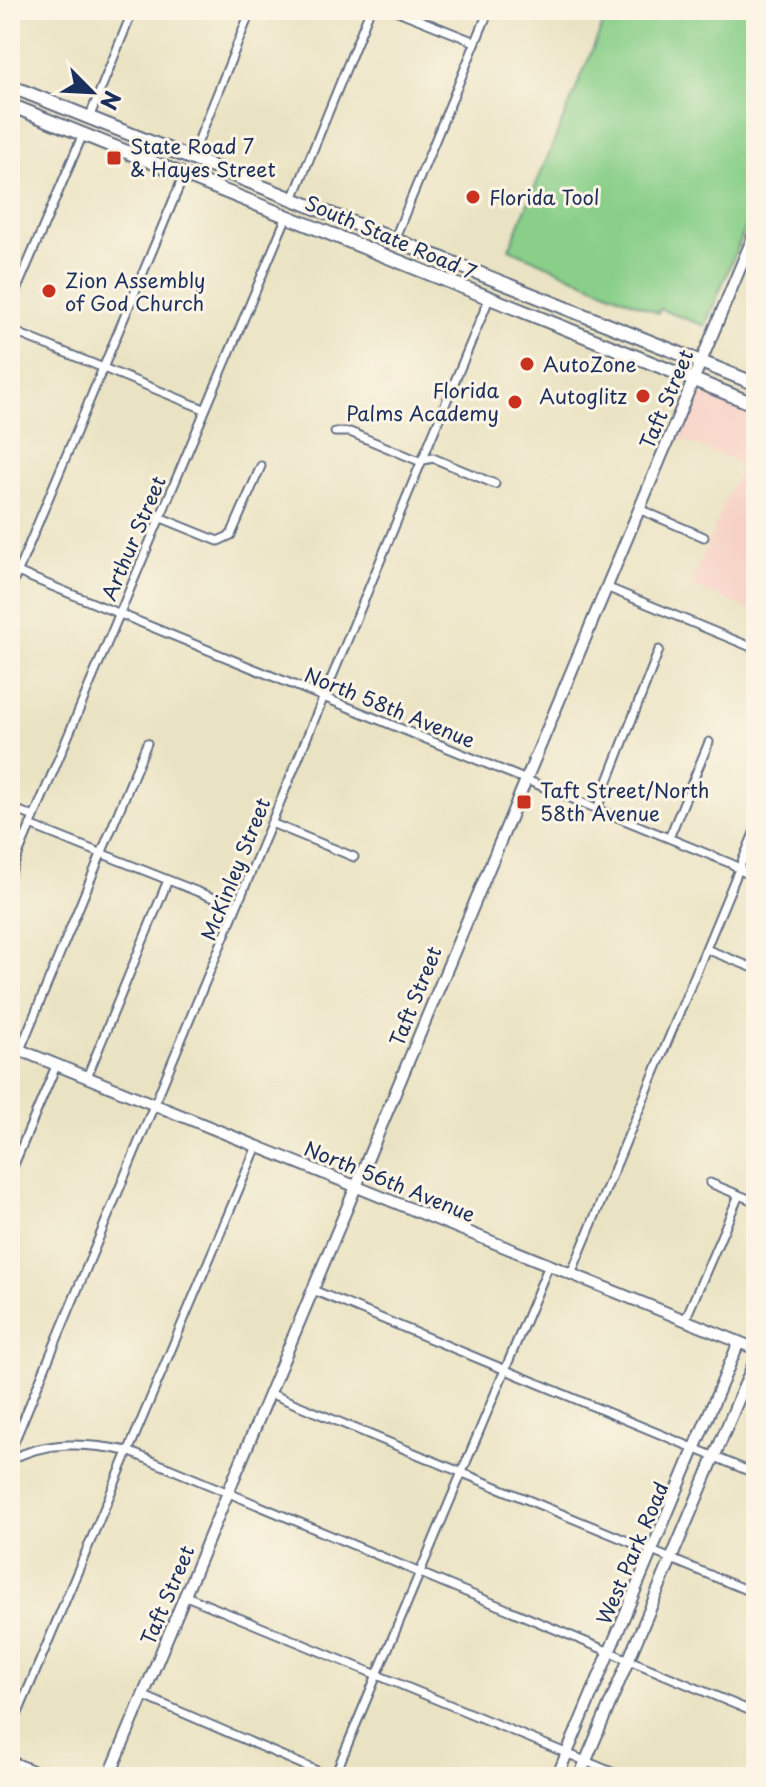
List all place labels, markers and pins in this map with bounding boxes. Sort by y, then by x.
place label: State Road 7 & Hayes Street [130,131,276,184]
marker: State Road 7 & Hayes Street [105,149,123,167]
place label: Florida Tool [489,182,600,212]
marker: Florida Tool [464,188,482,206]
place label: Zion Assembly of God Church [65,265,205,318]
marker: Zion Assembly of God Church [40,282,58,300]
place label: AutoZone [543,349,637,379]
marker: AutoZone [518,355,536,373]
place label: Florida Palms Academy [346,375,499,428]
place label: Autoglitz [539,381,627,411]
marker: Autoglitz [634,387,652,405]
marker: Florida Palms Academy [506,393,524,411]
place label: Taft Street/North 58th Avenue [540,775,710,828]
marker: Taft Street/North 58th Avenue [515,793,533,811]

